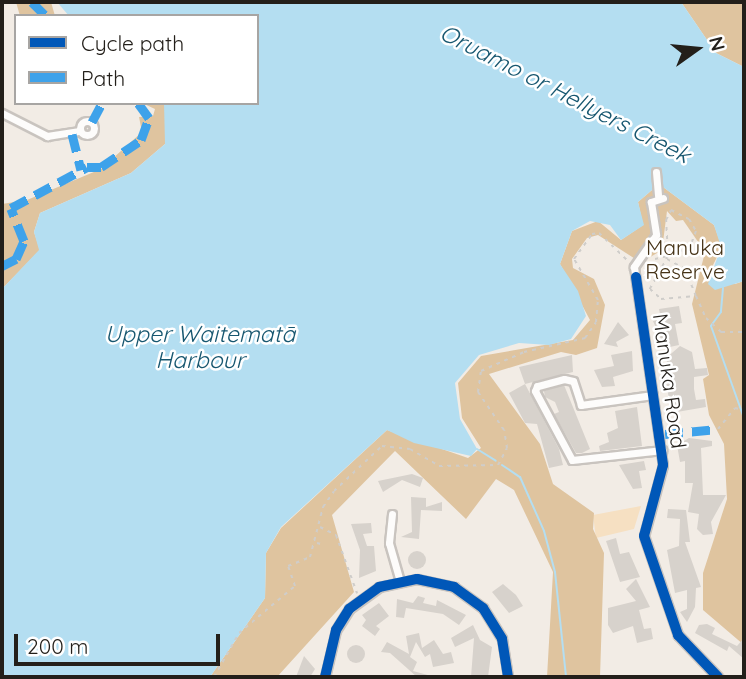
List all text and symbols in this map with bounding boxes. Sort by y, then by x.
legend [14,14,259,105]
north arrow [662,14,732,84]
water label: Oruamo or Hellyers Creek [435,19,695,169]
text: Cycle path [81,30,184,56]
text: N [704,34,731,53]
text: Path [81,65,125,91]
park label: Manuka Reserve [645,234,725,284]
street label: Manuka Road [648,312,692,450]
water label: Upper Waitematā Harbour [105,320,295,374]
scale bar [18,620,224,664]
text: 200 m [27,633,89,659]

